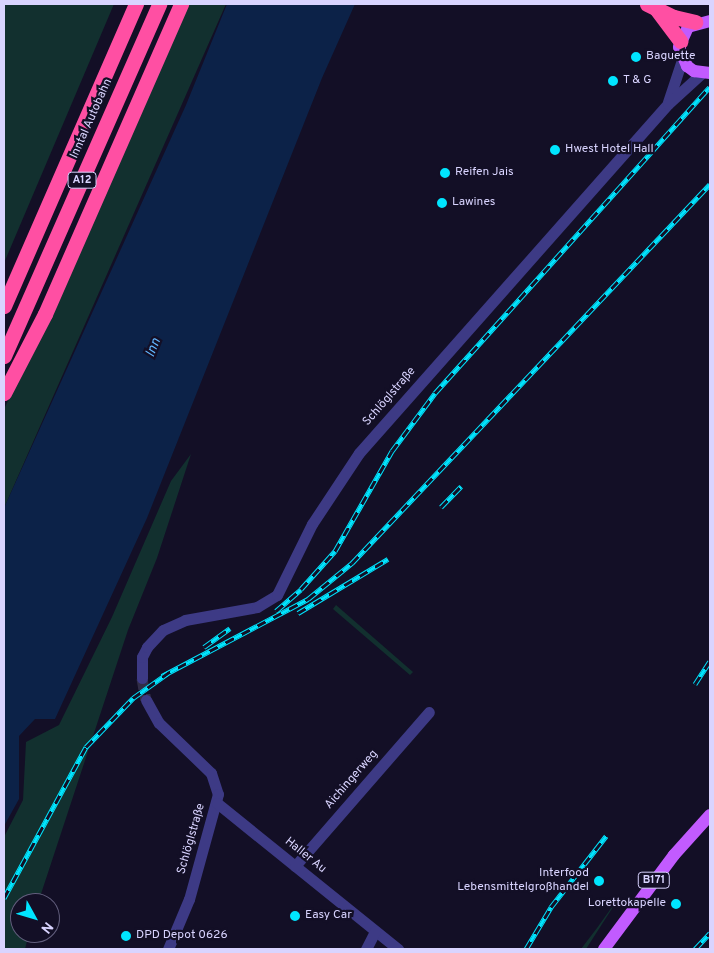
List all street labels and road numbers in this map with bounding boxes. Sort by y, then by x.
street label: Inntal Autobahn [68,77,116,161]
road number: A12 [67,172,97,188]
street label: Schlöglstraße [361,365,419,429]
street label: Aichingerweg [322,747,382,813]
street label: Schlöglstraße [175,802,209,876]
street label: Haller Au [281,835,329,877]
road number: B171 [638,872,670,888]

